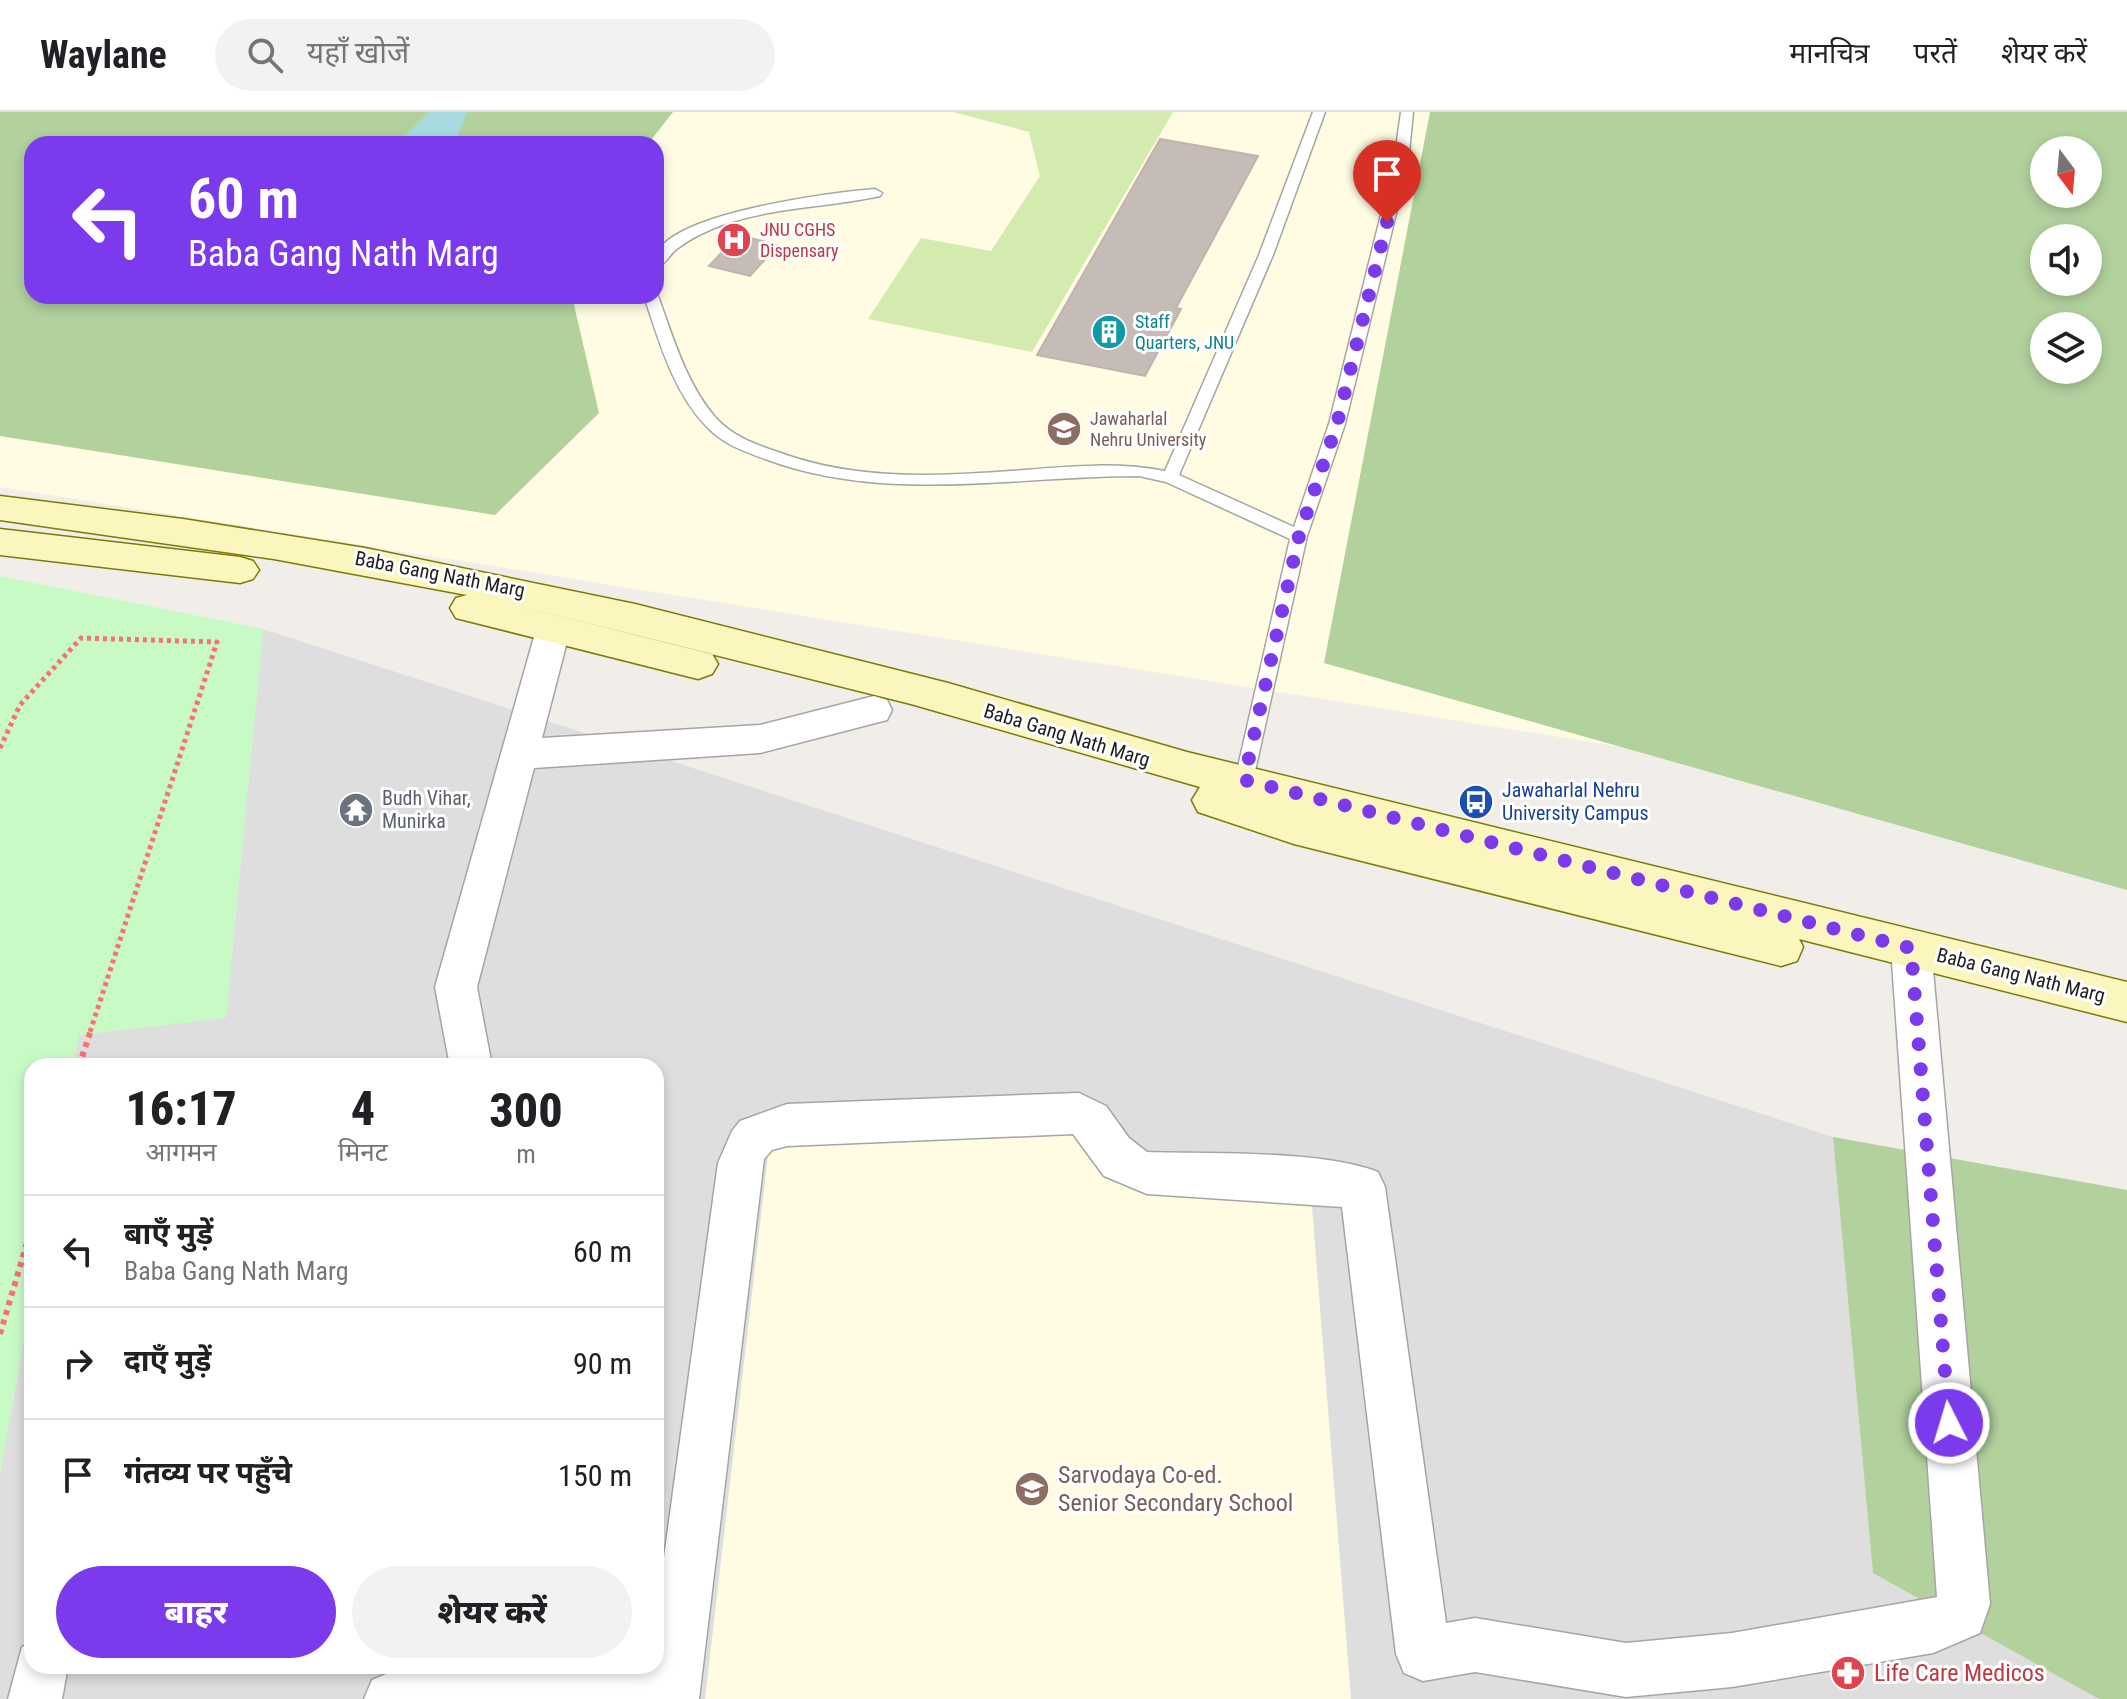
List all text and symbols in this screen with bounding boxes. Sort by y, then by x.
search box [215,19,775,91]
text: Waylane [40,33,167,77]
icon: search [243,33,287,77]
text: यहाँ खोजें [307,35,409,70]
text: मानचित्र [1790,37,1870,70]
text: परतें [1914,37,1957,70]
text: शेयर करें [2001,37,2087,70]
north arrow [2030,136,2102,208]
map controls [2030,136,2102,384]
pin [1353,140,1421,222]
icon: arrive [1365,152,1409,196]
text: 60 m [188,166,299,232]
icon: left [56,168,160,272]
place label: JNU CGHS Dispensary [760,219,839,261]
hospital icon: JNU CGHS Dispensary [715,221,753,259]
button: sound [2030,224,2102,296]
text: Baba Gang Nath Marg [188,233,499,275]
place label: Staff Quarters, JNU [1135,311,1234,353]
button: layers [2030,312,2102,384]
building icon: Staff Quarters, JNU [1090,313,1128,351]
place label: Jawaharlal Nehru University [1090,408,1207,450]
school or university icon: Jawaharlal Nehru University [1045,410,1083,448]
street label: Baba Gang Nath Marg [353,546,527,602]
street label: Baba Gang Nath Marg [981,698,1153,772]
place label: Jawaharlal Nehru University Campus [1502,778,1649,825]
bus stop icon: Jawaharlal Nehru University Campus [1457,783,1495,821]
place label: Budh Vihar, Munirka [382,786,471,833]
temple icon: Budh Vihar, Munirka [337,791,375,829]
street label: Baba Gang Nath Marg [1934,942,2108,1008]
text: 16:17 [125,1080,237,1137]
text: 4 [351,1080,375,1137]
text: 300 [489,1082,563,1139]
text: आगमन [145,1137,217,1167]
text: मिनट [338,1137,388,1167]
text: m [516,1139,536,1169]
text: बाएँ मुड़ें [124,1216,213,1251]
icon: left [56,1229,100,1273]
text: 60 m [573,1234,632,1269]
text: Baba Gang Nath Marg [124,1256,348,1286]
icon: right [56,1341,100,1385]
text: दाएँ मुड़ें [124,1343,211,1378]
text: 90 m [573,1346,632,1381]
position arrow [1907,1381,1991,1465]
icon: arrive [56,1453,100,1497]
text: गंतव्य पर पहुँचे [124,1455,292,1490]
text: 150 m [558,1458,632,1493]
place label: Sarvodaya Co-ed. Senior Secondary School [1058,1461,1293,1517]
school or university icon: Sarvodaya Co-ed. Senior Secondary School [1013,1470,1051,1508]
button: बाहर [56,1566,336,1658]
button: शेयर करें [352,1566,632,1658]
pharmacy icon: Life Care Medicos [1829,1654,1867,1692]
place label: Life Care Medicos [1874,1659,2045,1687]

